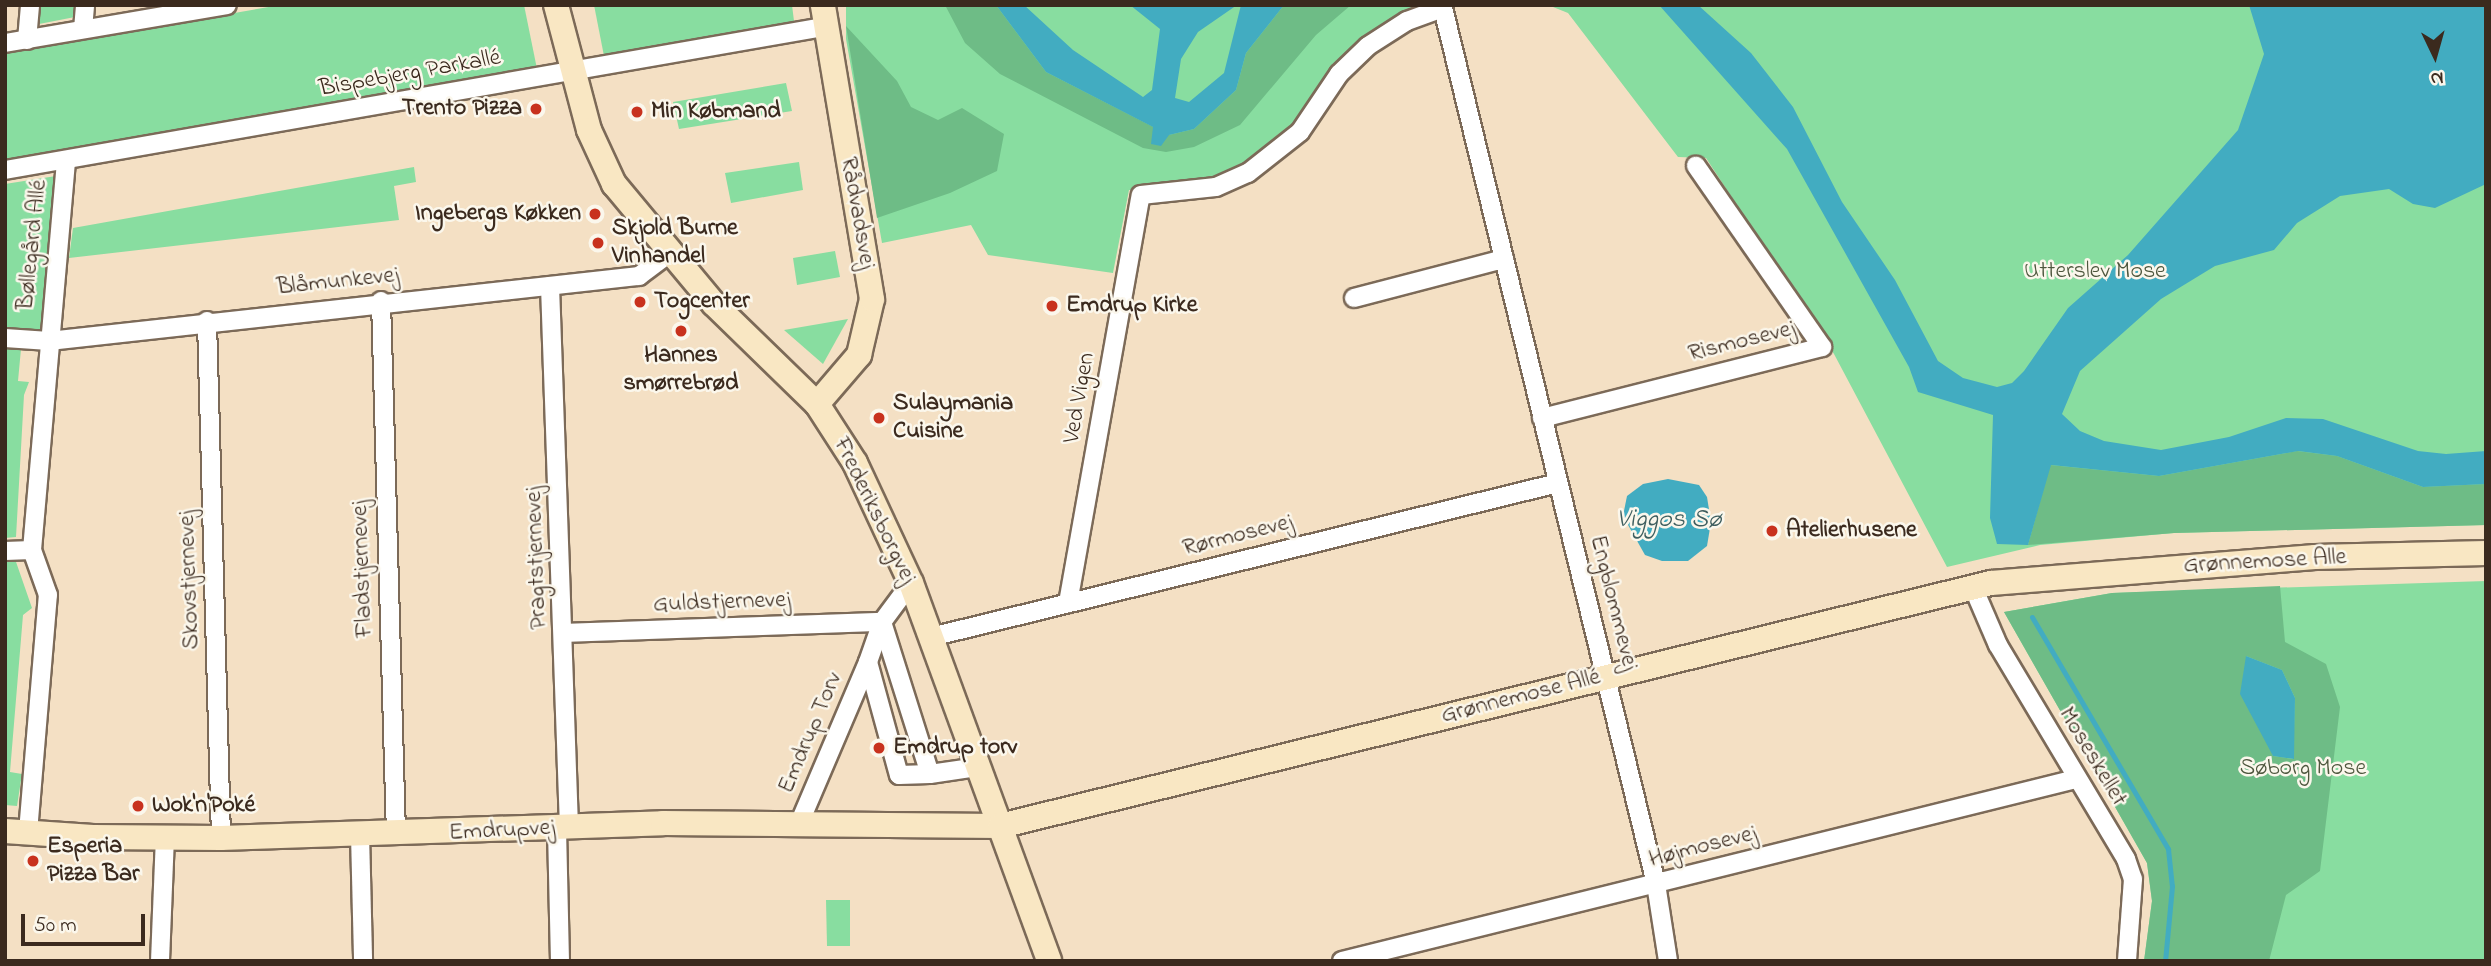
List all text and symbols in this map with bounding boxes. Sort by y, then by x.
north arrow [2400,21,2470,91]
street label: Bispebjerg Parkallé [317,44,503,104]
text: N [2429,63,2444,91]
place label: Trento Pizza [402,95,522,123]
place label: Min Købmand [651,98,781,126]
marker: Trento Pizza [528,101,544,117]
marker: Min Købmand [629,104,645,120]
street label: Rådvadsvej [833,155,881,271]
street label: Bøllegård Allé [12,178,54,312]
place label: Ingebergs Køkken [415,200,581,228]
marker: Ingebergs Køkken [587,206,603,222]
place label: Skjold Burne Vinhandel [612,215,738,271]
marker: Skjold Burne Vinhandel [590,235,606,251]
park label: Utterslev Mose [2024,258,2166,286]
street label: Blåmunkevej [276,261,400,303]
place label: Togcenter [654,288,750,316]
place label: Emdrup Kirke [1066,292,1197,320]
marker: Togcenter [632,294,648,310]
marker: Emdrup Kirke [1044,298,1060,314]
street label: Rismosevej [1685,315,1799,369]
marker: Hannes smørrebrød [673,323,689,339]
place label: Hannes smørrebrød [623,342,739,398]
street label: Ved Vigen [1058,350,1102,446]
place label: Sulaymania Cuisine [893,390,1013,446]
marker: Sulaymania Cuisine [871,410,887,426]
street label: Frederiksborgvej [826,433,922,589]
street label: Pragtstjernevej [520,486,554,630]
street label: Fladstjernevej [346,500,380,638]
water label: Viggos Sø [1616,505,1722,537]
street label: Rørmosevej [1180,508,1296,564]
street label: Skovstjernevej [173,510,207,650]
place label: Atelierhusene [1786,517,1917,545]
marker: Atelierhusene [1764,523,1780,539]
street label: Engblommevej [1582,532,1644,674]
street label: Grønnemose Alle [2183,543,2347,581]
street label: Guldstjernevej [653,586,791,620]
street label: Grønnemose Allé [1438,663,1604,731]
street label: Emdrup Torv [773,668,849,798]
street label: Moseskellet [2051,702,2133,812]
place label: Emdrup torv [893,734,1017,762]
marker: Emdrup torv [871,740,887,756]
park label: Søborg Mose [2240,755,2366,783]
place label: Wok'n'Poké [152,792,255,820]
marker: Wok'n'Poké [130,798,146,814]
street label: Emdrupvej [448,814,556,848]
street label: Højmosevej [1646,820,1760,874]
place label: Esperia Pizza Bar [47,833,139,889]
marker: Esperia Pizza Bar [25,853,41,869]
scale bar [24,900,149,944]
text: 50 m [34,911,77,941]

